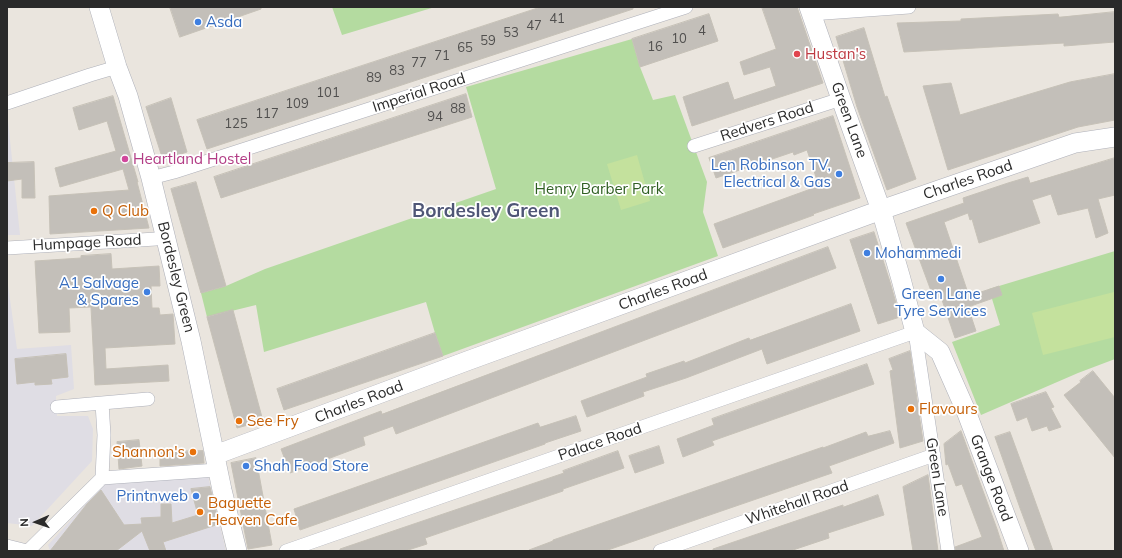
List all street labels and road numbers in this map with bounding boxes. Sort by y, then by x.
street label: Imperial Road [370,70,468,116]
street label: Green Lane [827,80,871,160]
street label: Redvers Road [718,98,816,146]
street label: Charles Road [921,156,1015,204]
street label: Bordesley Green [154,220,198,334]
street label: Humpage Road [32,231,142,255]
street label: Charles Road [616,266,710,314]
street label: Charles Road [312,377,406,427]
street label: Palace Road [556,419,644,465]
street label: Grange Road [966,432,1016,524]
street label: Green Lane [922,436,952,518]
street label: Whitehall Road [743,477,851,529]

